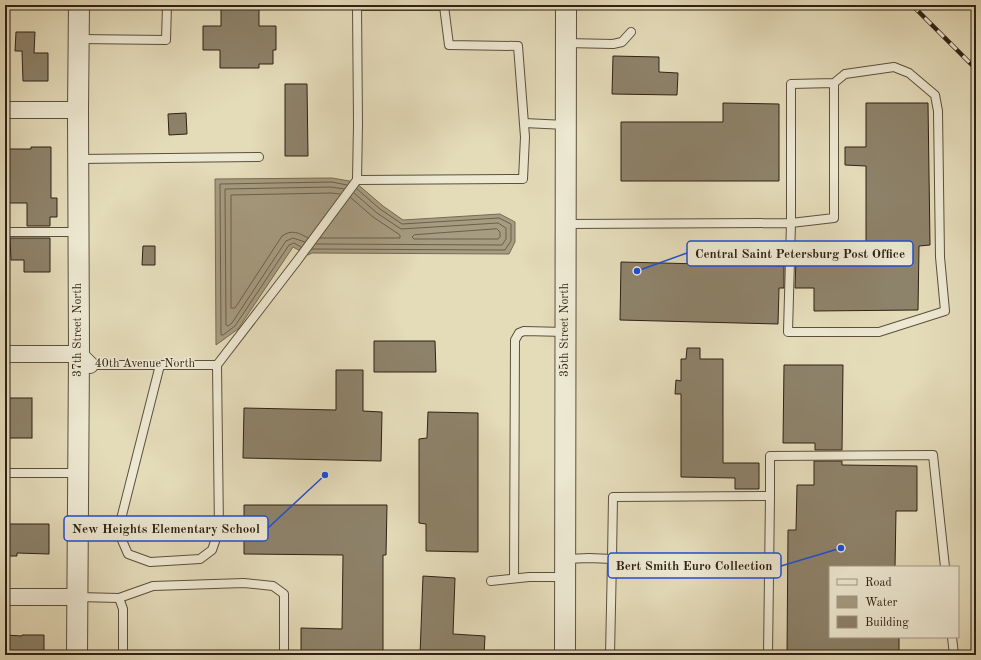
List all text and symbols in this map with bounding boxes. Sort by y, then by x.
callout: Central Saint Petersburg Post Office [687,241,913,266]
text: Central Saint Petersburg Post Office [695,248,905,261]
street label: 37th Street North [72,283,84,377]
street label: 35th Street North [558,283,571,377]
street label: 40th Avenue North [95,358,196,370]
callout: New Heights Elementary School [64,516,268,541]
text: New Heights Elementary School [72,523,260,536]
callout: Bert Smith Euro Collection [608,553,781,578]
text: Bert Smith Euro Collection [615,560,773,573]
legend [829,566,959,638]
text: Road [865,577,892,589]
text: Water [865,597,898,609]
text: Building [865,617,909,629]

